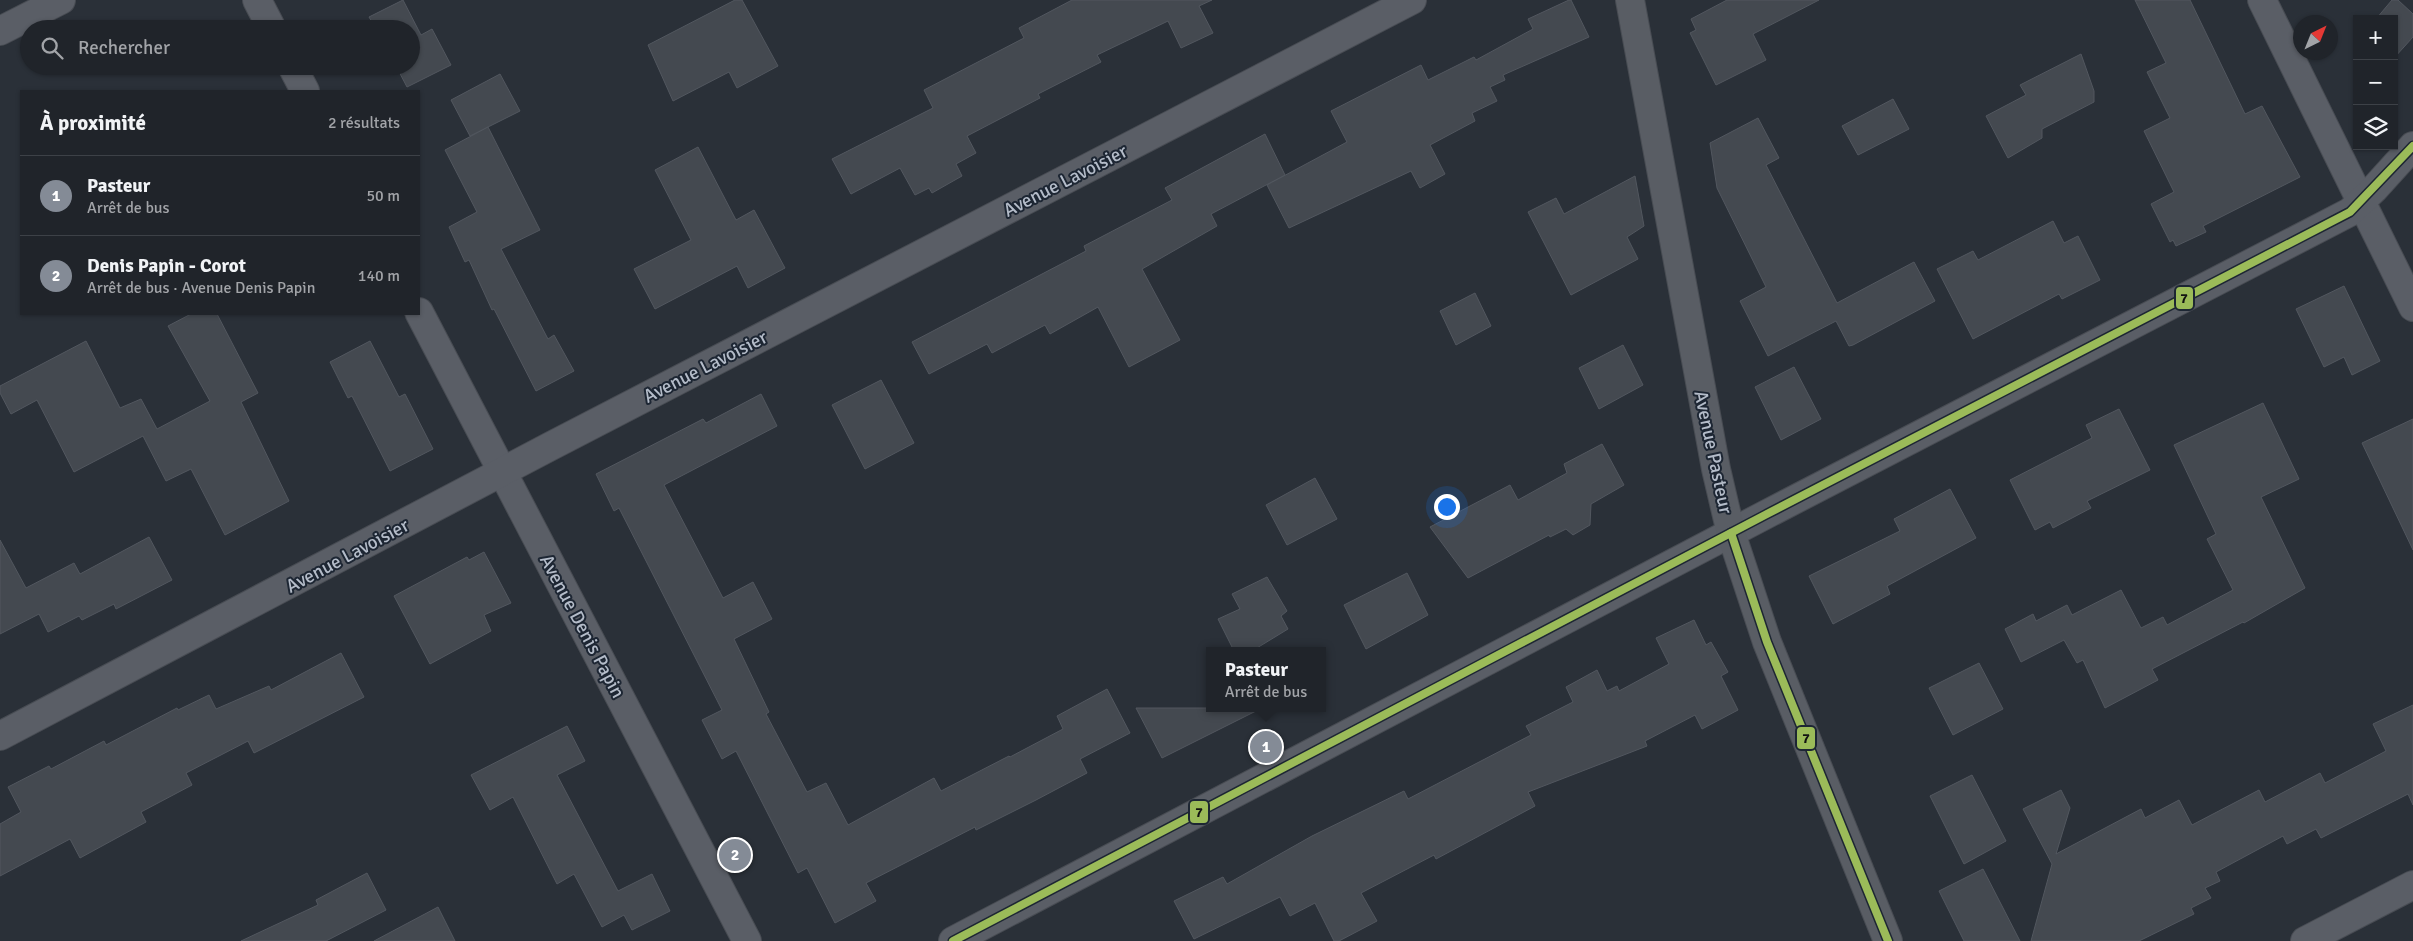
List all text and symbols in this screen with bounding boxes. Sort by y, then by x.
north arrow [2293,15,2338,60]
map controls [2353,15,2398,150]
button: + [2353,15,2398,60]
search box [20,20,420,75]
icon: search [38,34,66,62]
text: Rechercher [78,36,170,60]
button: − [2353,60,2398,105]
button: layers [2353,105,2398,150]
text: À proximité [40,110,146,136]
text: 2 résultats [328,113,400,133]
street label: Avenue Lavoisier [999,139,1132,222]
text: Pasteur [87,174,150,198]
text: 1 [52,186,60,206]
text: 50 m [366,186,400,206]
text: Arrêt de bus [87,198,170,218]
text: Denis Papin - Corot [87,254,246,278]
text: 2 [52,266,60,286]
text: 140 m [358,266,400,286]
text: Arrêt de bus · Avenue Denis Papin [87,278,315,298]
line badge: 7 [2175,286,2194,310]
text: 7 [2180,290,2188,307]
street label: Avenue Lavoisier [639,325,772,408]
street label: Avenue Pasteur [1688,388,1738,516]
your location [1434,494,1460,520]
street label: Avenue Lavoisier [282,513,413,598]
street label: Avenue Denis Papin [534,551,630,702]
popup [1206,647,1326,712]
text: Pasteur [1225,658,1288,682]
text: Arrêt de bus [1225,682,1307,702]
line badge: 7 [1796,726,1816,750]
pin: 1 [1250,728,1282,766]
text: 7 [1802,730,1810,747]
line badge: 7 [1189,800,1209,824]
text: 7 [1195,804,1203,821]
pin: 2 [719,836,751,874]

